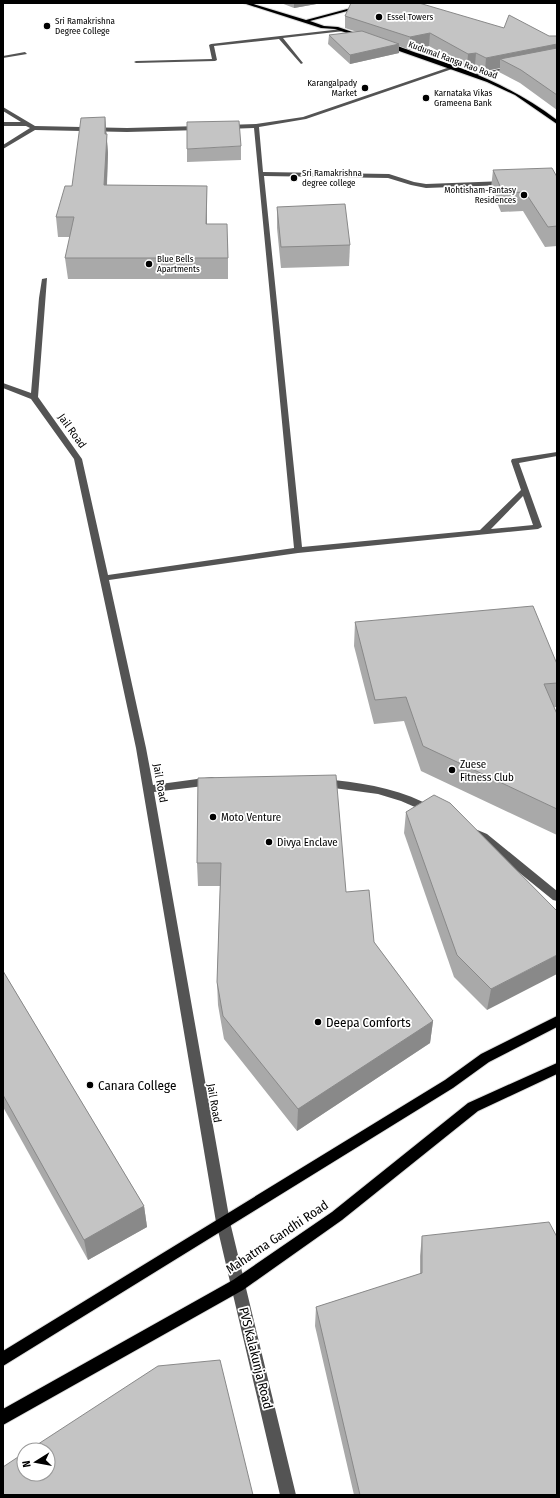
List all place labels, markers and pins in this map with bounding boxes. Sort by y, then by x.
marker: Essel Towers [374,12,384,22]
place label: Essel Towers [387,12,433,22]
place label: Sri Ramakrishna Degree College [55,16,115,36]
marker: Sri Ramakrishna Degree College [42,21,52,31]
place label: Karangalpady Market [307,78,357,98]
marker: Karangalpady Market [360,83,370,93]
place label: Karnataka Vikas Grameena Bank [434,88,493,108]
marker: Karnataka Vikas Grameena Bank [421,93,431,103]
place label: Sri Ramakrishna degree college [302,168,362,188]
marker: Sri Ramakrishna degree college [289,173,299,183]
place label: Mohtisham-Fantasy Residences [444,185,516,205]
marker: Mohtisham-Fantasy Residences [519,190,529,200]
place label: Blue Bells Apartments [157,254,200,274]
marker: Blue Bells Apartments [144,259,154,269]
place label: Zuese Fitness Club [460,758,514,784]
marker: Zuese Fitness Club [447,765,457,775]
place label: Moto Venture [221,811,281,824]
marker: Moto Venture [208,812,218,822]
place label: Divya Enclave [277,836,338,849]
marker: Divya Enclave [264,837,274,847]
place label: Deepa Comforts [326,1015,411,1030]
marker: Deepa Comforts [313,1017,323,1027]
place label: Canara College [98,1078,176,1093]
marker: Canara College [85,1080,95,1090]

